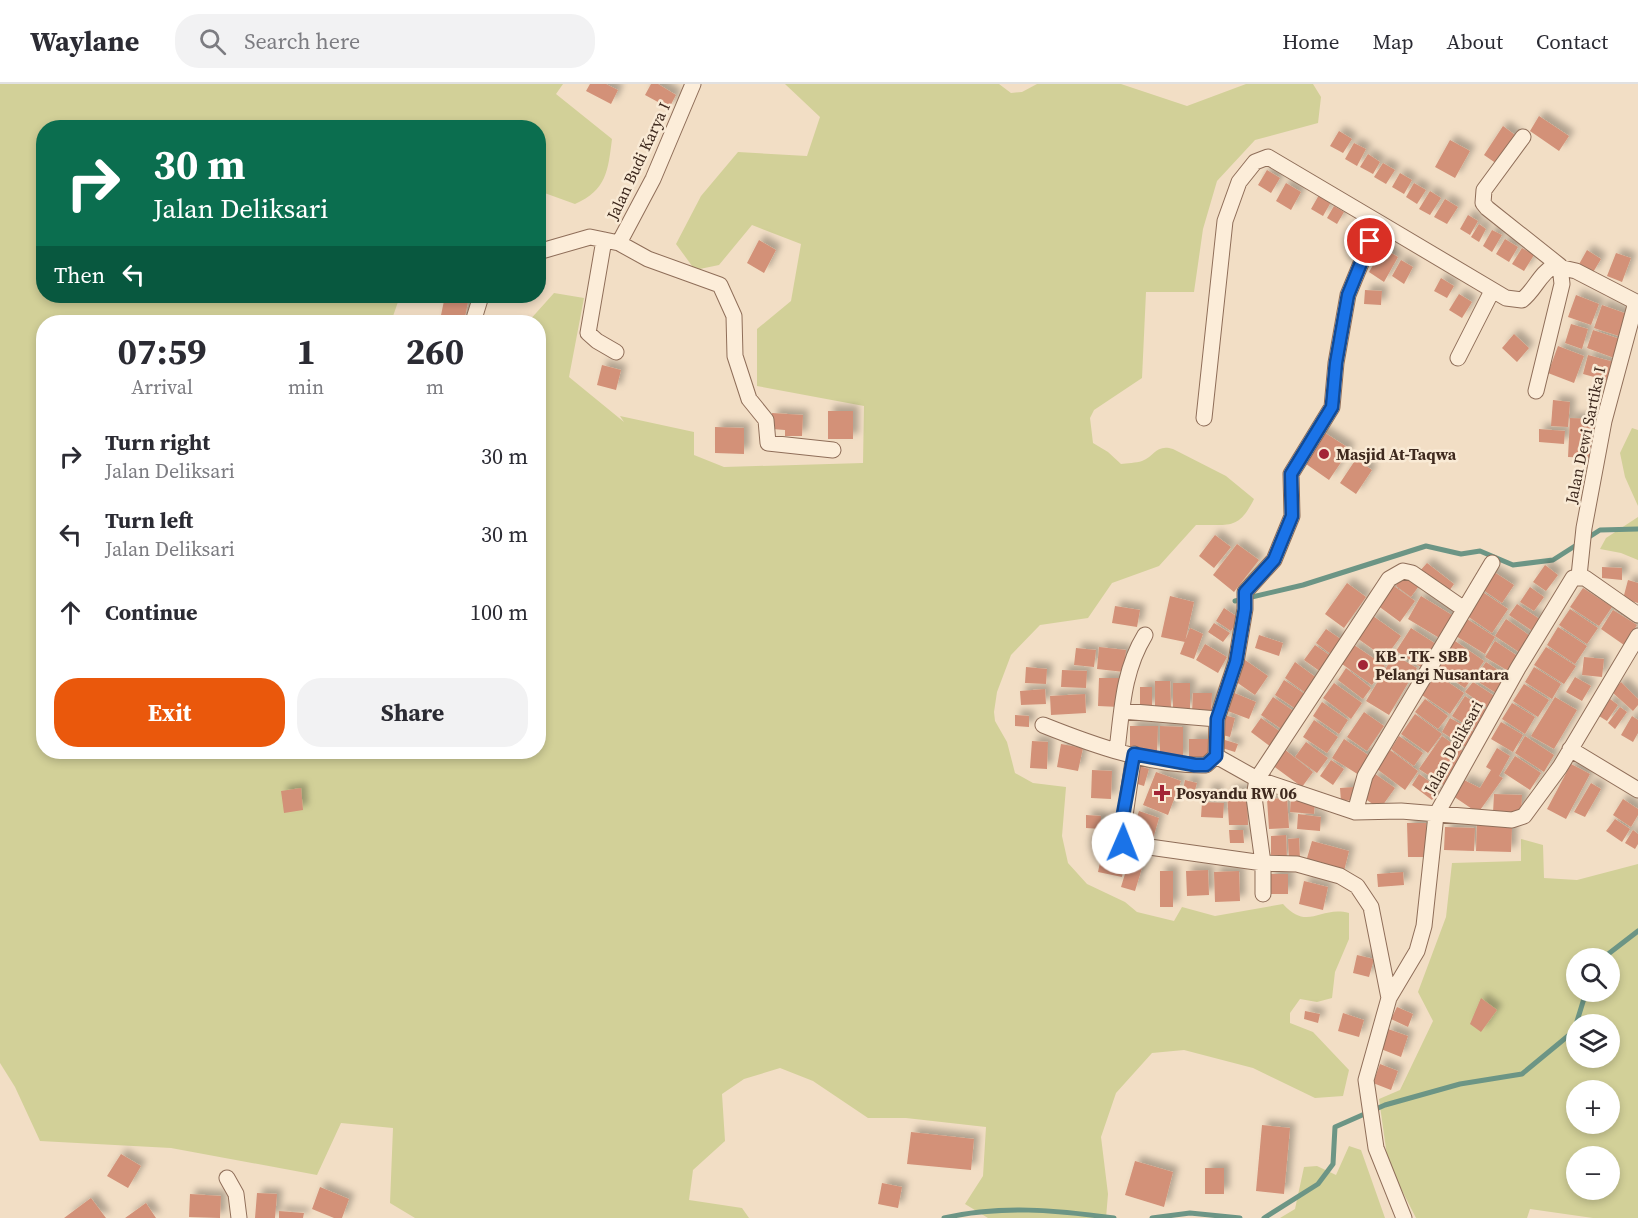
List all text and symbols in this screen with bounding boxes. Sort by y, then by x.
search box [175,14,595,68]
text: Waylane [30,22,139,60]
icon: search [196,25,229,58]
text: Search here [244,26,360,56]
text: Home [1282,27,1340,56]
text: Map [1373,27,1414,56]
text: About [1447,27,1503,56]
text: Contact [1536,27,1608,56]
street label: Jalan Budi Karya I [601,99,675,224]
text: 30 m [153,135,246,193]
icon: right [54,144,132,222]
text: Jalan Deliksari [153,190,328,227]
pin [1344,215,1395,266]
icon: arrive [1353,224,1386,257]
icon: left [117,258,150,291]
text: Then [54,260,105,290]
text: 07:59 [118,327,206,376]
text: 1 [296,327,316,376]
text: 260 [406,327,464,376]
street label: Jalan Dewi Sartika I [1560,364,1610,507]
text: Arrival [131,373,193,401]
text: min [288,373,324,401]
text: m [426,373,444,401]
text: Turn right [105,427,210,457]
icon: right [54,440,87,473]
text: 30 m [481,441,528,471]
place label: Masjid At-Taqwa [1336,443,1457,465]
marker: Masjid At-Taqwa [1317,447,1331,461]
text: Jalan Deliksari [105,457,235,485]
text: Turn left [105,505,193,535]
icon: left [54,518,87,551]
text: 30 m [481,519,528,549]
text: Jalan Deliksari [105,535,235,563]
icon: ahead [54,596,87,629]
text: Continue [105,597,198,627]
text: 100 m [470,597,528,627]
place label: KB - TK- SBB Pelangi Nusantara [1375,645,1510,685]
marker: KB - TK- SBB Pelangi Nusantara [1356,658,1370,672]
button: Exit [54,678,285,747]
button: Share [297,678,528,747]
street label: Jalan Deliksari [1418,696,1488,799]
place label: Posyandu RW 06 [1176,782,1297,804]
marker: Posyandu RW 06 [1153,784,1171,802]
position arrow [1091,811,1155,875]
map controls [1566,948,1620,1200]
button: search [1566,948,1620,1002]
button: layers [1566,1014,1620,1068]
button: + [1566,1080,1620,1134]
button: − [1566,1146,1620,1200]

